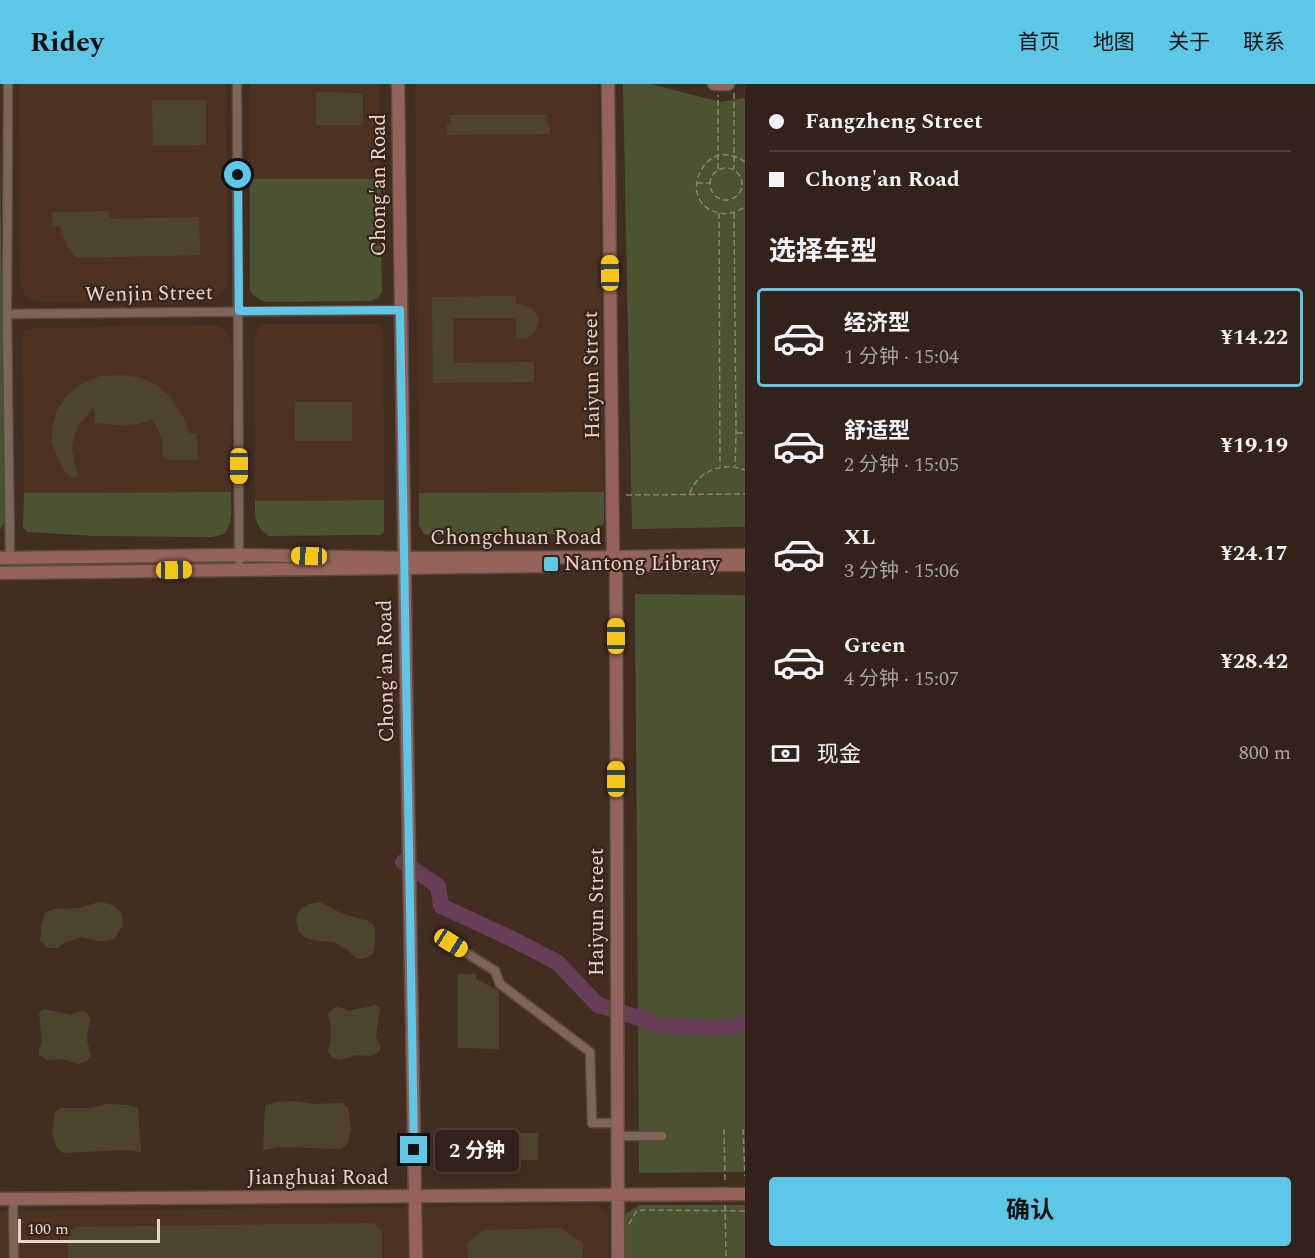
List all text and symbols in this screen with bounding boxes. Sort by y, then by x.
text: Ridey [30,21,104,64]
text: 首页 [1018,27,1060,59]
text: 地图 [1093,27,1135,59]
text: 关于 [1168,27,1210,59]
text: 联系 [1243,27,1285,59]
text: Fangzheng Street [805,105,983,138]
street label: Chong'an Road [363,114,395,256]
route start [224,161,251,188]
text: Chong'an Road [805,163,960,196]
text: 选择车型 [769,231,877,273]
car [601,255,619,291]
street label: Wenjin Street [85,277,213,311]
text: 经济型 [844,307,910,340]
street label: Haiyun Street [575,311,609,439]
icon: car [772,311,826,365]
text: ¥14.22 [1220,321,1288,354]
text: 1 分钟 · 15:04 [844,342,959,372]
text: 舒适型 [844,415,910,448]
icon: car [772,419,826,473]
text: ¥19.19 [1220,429,1288,462]
car [230,448,248,484]
text: 2 分钟 · 15:05 [844,450,959,480]
text: XL [844,521,875,554]
street label: Chongchuan Road [430,522,602,554]
icon: car [772,527,826,581]
text: ¥24.17 [1220,537,1288,570]
car [291,546,327,566]
place label: Nantong Library [564,548,720,580]
marker: Nantong Library [542,555,560,573]
text: 3 分钟 · 15:06 [844,556,959,586]
car [156,561,192,579]
street label: Chong'an Road [369,599,403,743]
car [607,618,625,654]
text: Green [844,629,906,662]
icon: car [772,635,826,689]
text: ¥28.42 [1220,645,1288,678]
text: 4 分钟 · 15:07 [844,664,959,694]
icon: cash [769,737,802,770]
text: 现金 [817,738,861,771]
text: 800 m [1239,738,1291,768]
car [607,761,625,797]
street label: Haiyun Street [581,848,613,976]
car [431,926,471,960]
callout: 2 分钟 [435,1129,519,1171]
route end [400,1136,427,1163]
text: 2 分钟 [449,1136,505,1166]
street label: Jianghuai Road [247,1162,389,1194]
button: 确认 [769,1177,1291,1246]
scale bar [18,1216,160,1244]
text: 100 m [27,1217,69,1241]

